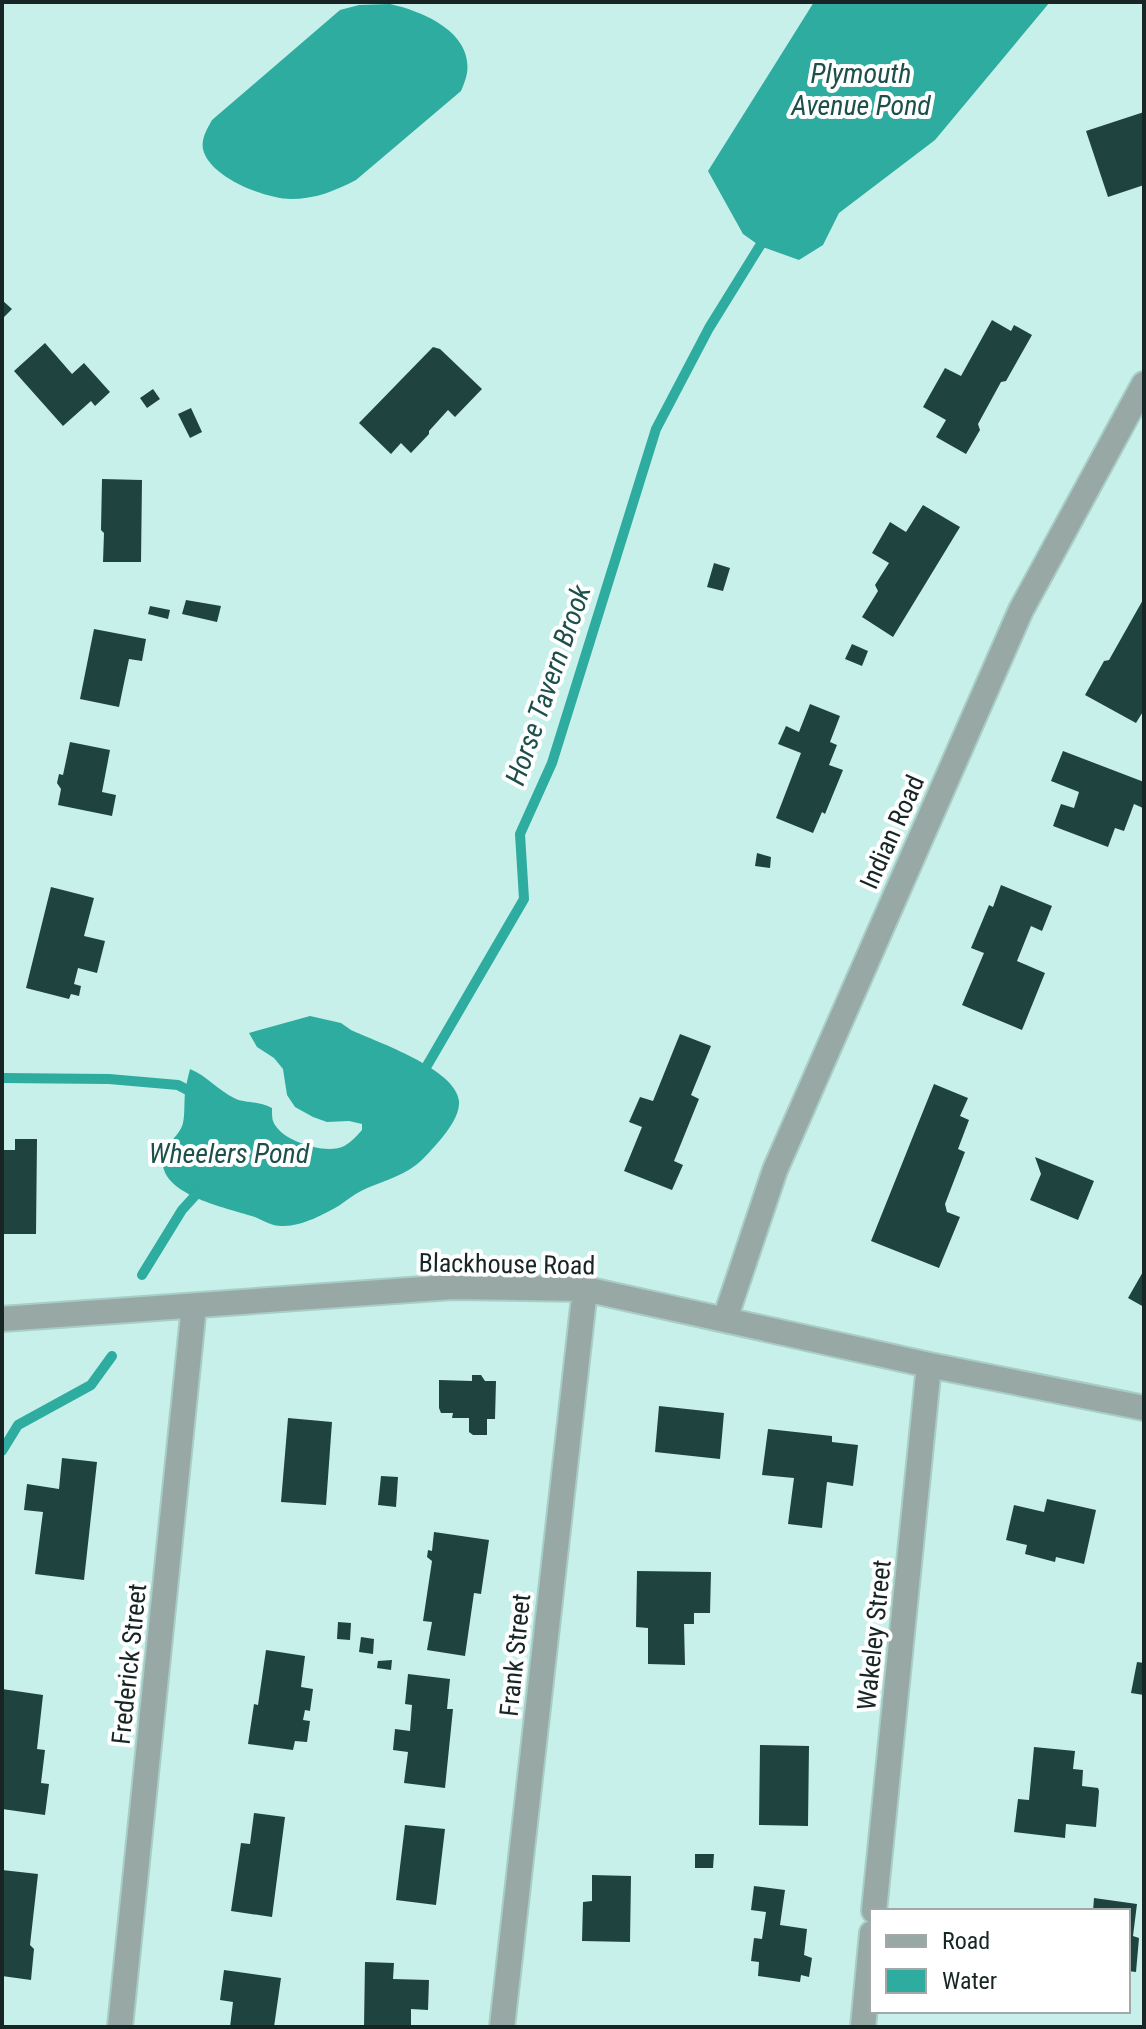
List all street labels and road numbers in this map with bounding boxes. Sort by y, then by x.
street label: Indian Road [854,771,930,893]
street label: Blackhouse Road [418,1247,596,1281]
street label: Wakeley Street [851,1558,897,1712]
street label: Frederick Street [106,1582,152,1746]
street label: Frank Street [494,1592,536,1718]

